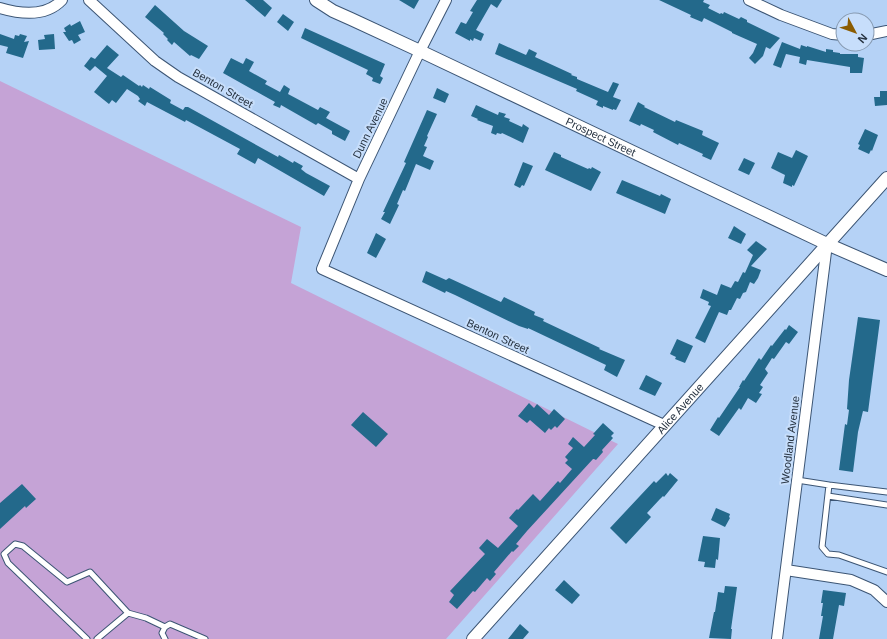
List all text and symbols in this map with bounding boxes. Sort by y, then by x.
north arrow [835,12,875,52]
text: N [855,32,870,46]
street label: Benton Street [191,66,255,110]
street label: Dunn Avenue [350,96,390,160]
street label: Prospect Street [564,115,638,158]
street label: Benton Street [465,316,531,356]
street label: Alice Avenue [654,381,706,436]
street label: Woodland Avenue [779,395,801,485]

